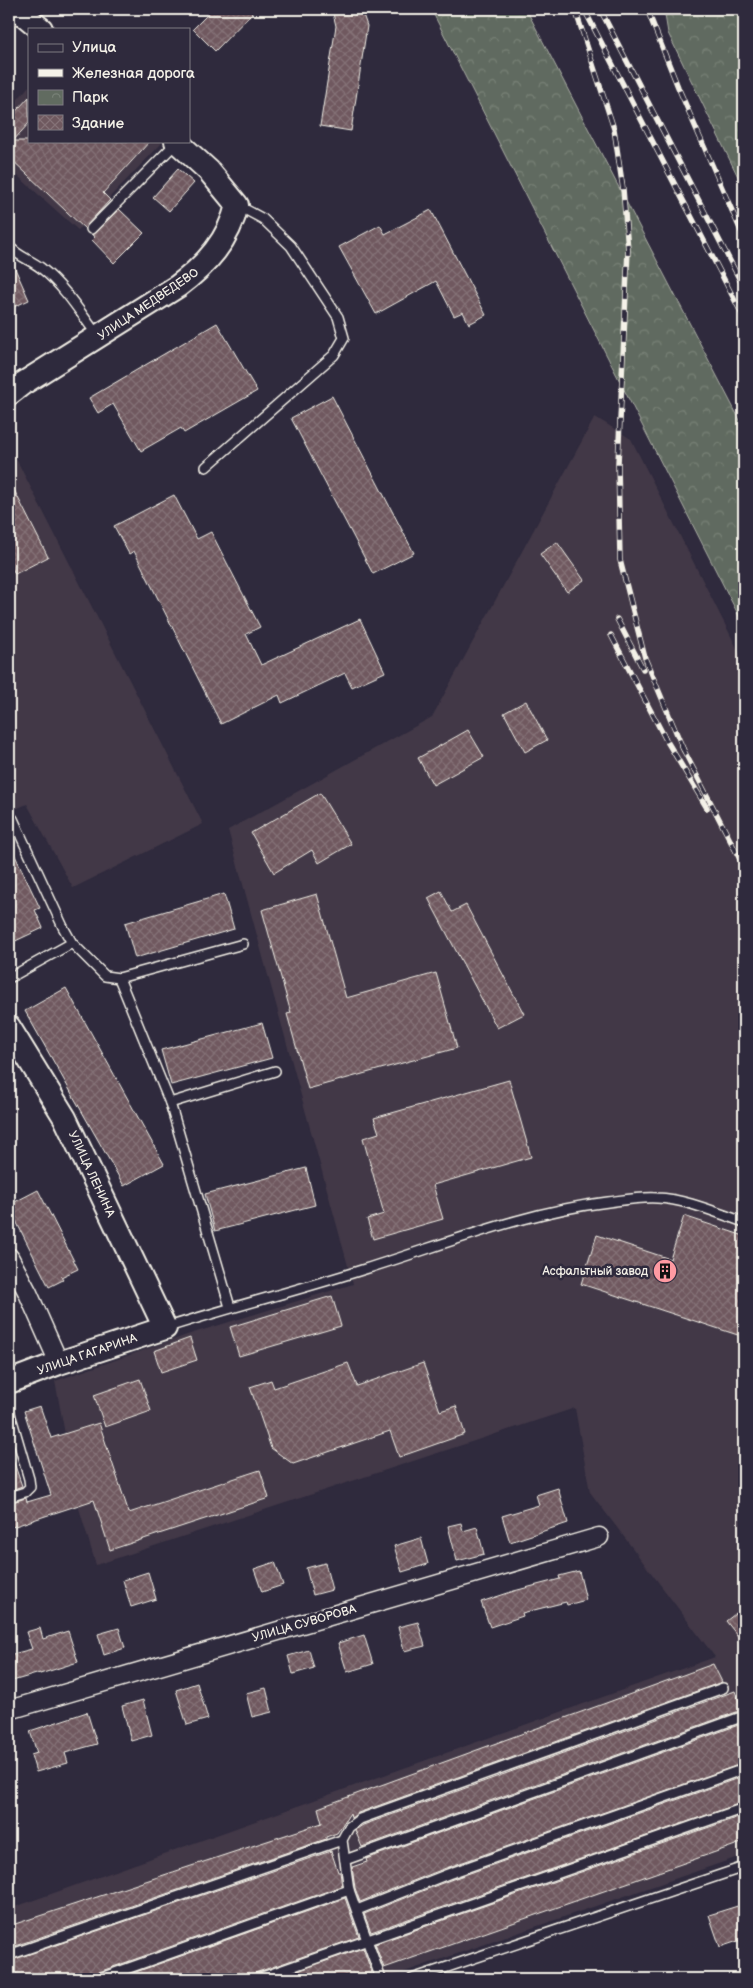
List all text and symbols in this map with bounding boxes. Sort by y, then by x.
legend [28,28,190,142]
text: Улица [72,38,117,57]
text: Железная дорога [72,64,195,83]
text: Парк [72,88,109,107]
text: Здание [72,114,124,133]
street label: УЛИЦА МЕДВЕДЕВО [95,265,202,344]
street label: УЛИЦА ЛЕНИНА [65,1129,118,1220]
building icon: Асфальтный завод [652,1258,678,1284]
place label: Асфальтный завод [542,1264,649,1279]
street label: УЛИЦА ГАГАРИНА [35,1330,140,1379]
street label: УЛИЦА СУВОРОВА [250,1601,359,1645]

